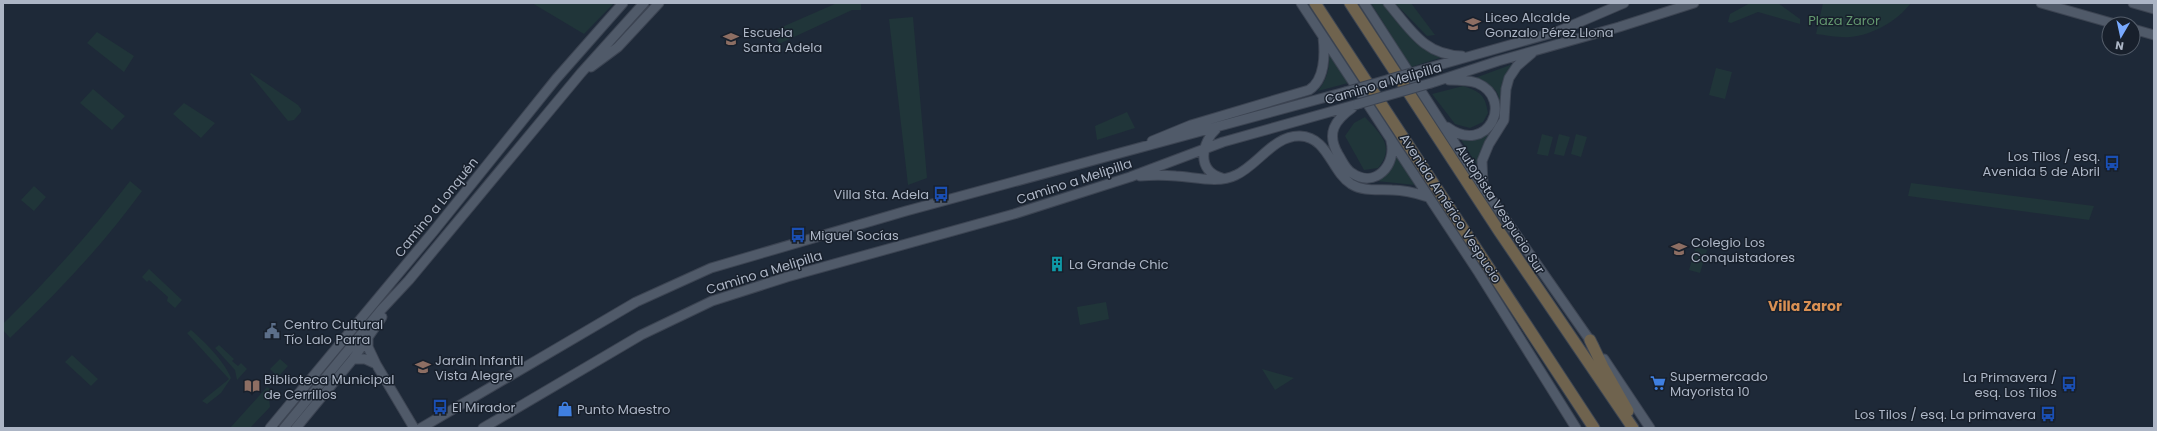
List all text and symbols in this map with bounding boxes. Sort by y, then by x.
place label: Liceo Alcalde Gonzalo Pérez Llona [1485,8,1614,42]
park label: Plaza Zaror [1808,11,1880,30]
school or university icon: Liceo Alcalde Gonzalo Pérez Llona [1464,15,1482,33]
north arrow [2101,16,2141,56]
place label: Escuela Santa Adela [743,23,822,57]
school or university icon: Escuela Santa Adela [722,30,740,48]
text: N [2114,37,2125,54]
street label: Camino a Melipilla [1323,58,1444,109]
street label: Avenida Américo Vespucio [1395,130,1506,287]
street label: Autopista Vespucio Sur [1452,141,1550,278]
place label: Los Tilos / esq. Avenida 5 de Abril [1983,147,2100,181]
street label: Camino a Lonquén [390,153,483,261]
street label: Camino a Melipilla [1014,154,1134,209]
bus stop icon: Los Tilos / esq. Avenida 5 de Abril [2103,154,2121,172]
place label: Villa Sta. Adela [833,185,929,204]
bus stop icon: Villa Sta. Adela [932,185,950,203]
bus stop icon: Miguel Socías [789,226,807,244]
place label: Miguel Socías [810,226,899,245]
place label: Colegio Los Conquistadores [1691,233,1795,267]
school or university icon: Colegio Los Conquistadores [1670,240,1688,258]
street label: Camino a Melipilla [704,246,825,299]
building icon: La Grande Chic [1048,255,1066,273]
place label: La Grande Chic [1069,255,1169,274]
district label: Villa Zaror [1768,296,1842,316]
place label: Centro Cultural Tío Lalo Parra [284,315,383,349]
public building icon: Centro Cultural Tío Lalo Parra [263,322,281,340]
place label: Jardin Infantil Vista Alegre [435,351,523,385]
school or university icon: Jardin Infantil Vista Alegre [414,358,432,376]
place label: Supermercado Mayorista 10 [1670,367,1768,401]
place label: La Primavera / esq. Los Tilos [1963,368,2057,402]
place label: Biblioteca Municipal de Cerrillos [264,370,395,404]
supermarket icon: Supermercado Mayorista 10 [1649,374,1667,392]
bus stop icon: La Primavera / esq. Los Tilos [2060,375,2078,393]
library icon: Biblioteca Municipal de Cerrillos [243,377,261,395]
bus stop icon: El Mirador [431,398,449,416]
place label: El Mirador [452,398,515,417]
shop icon: Punto Maestro [556,400,574,418]
place label: Punto Maestro [577,400,670,419]
place label: Los Tilos / esq. La primavera [1854,405,2036,424]
bus stop icon: Los Tilos / esq. La primavera [2039,405,2057,423]

